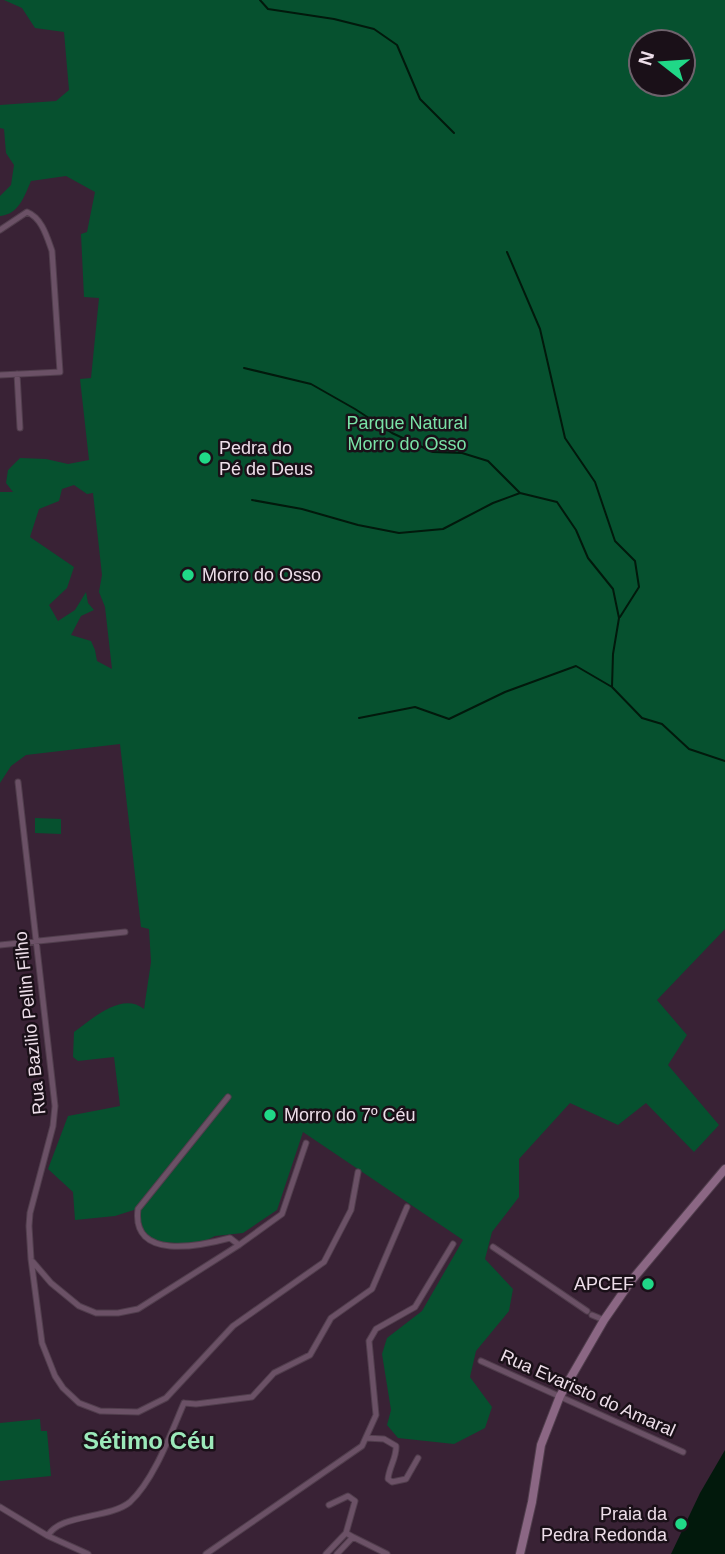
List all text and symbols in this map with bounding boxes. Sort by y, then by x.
north arrow [627,28,697,98]
text: N [634,49,658,68]
park label: Parque Natural Morro do Osso [346,413,468,454]
place label: Pedra do Pé de Deus [219,438,313,479]
marker: Pedra do Pé de Deus [197,450,213,466]
place label: Morro do Osso [202,565,321,585]
marker: Morro do Osso [180,567,196,583]
street label: Rua Bazilio Pellin Filho [10,930,50,1116]
place label: Morro do 7º Céu [284,1105,416,1125]
marker: Morro do 7º Céu [262,1107,278,1123]
place label: APCEF [574,1274,634,1294]
marker: APCEF [640,1276,656,1292]
street label: Rua Evaristo do Amaral [498,1345,678,1441]
district label: Sétimo Céu [83,1427,215,1454]
place label: Praia da Pedra Redonda [541,1504,668,1545]
marker: Praia da Pedra Redonda [673,1516,689,1532]

